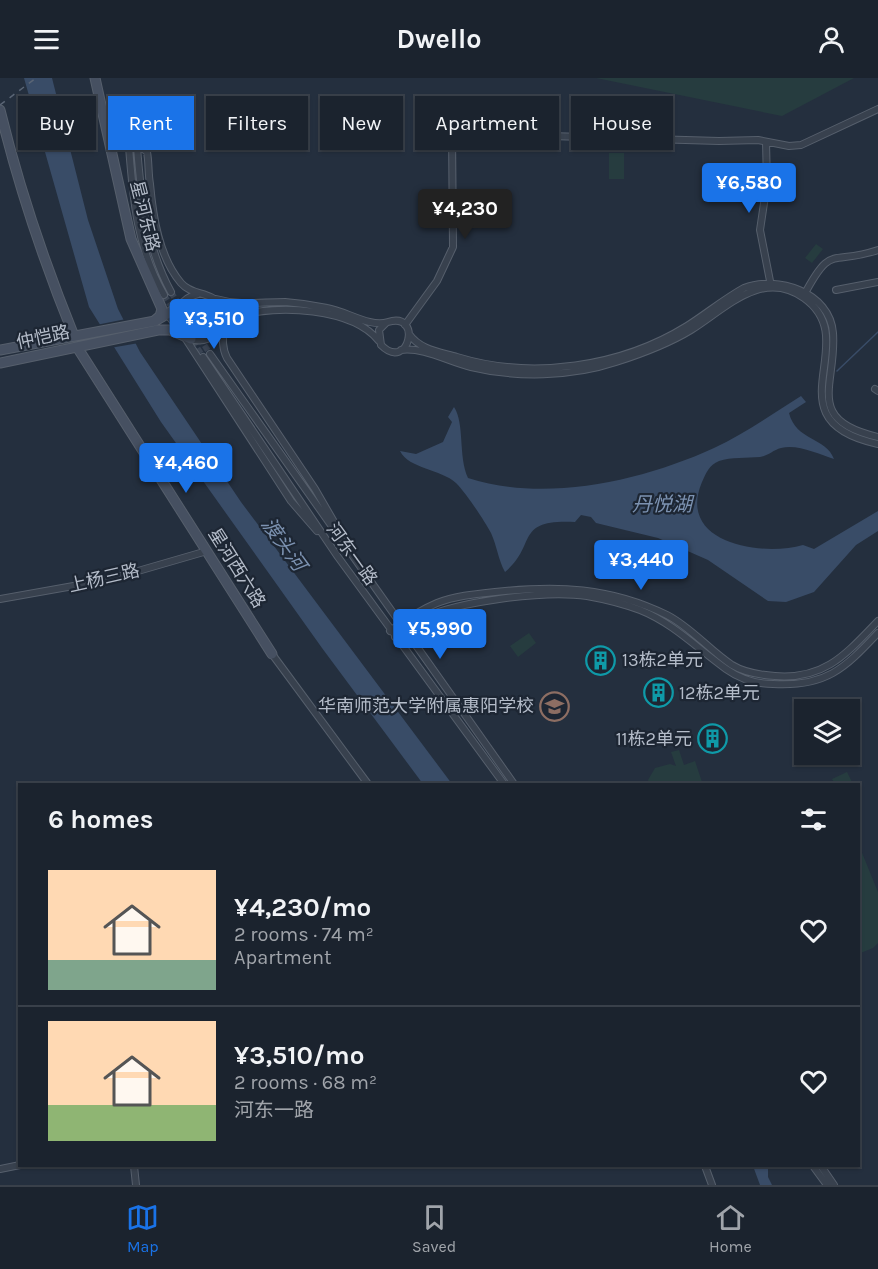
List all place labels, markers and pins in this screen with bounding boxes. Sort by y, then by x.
pin: ¥6,580 [700,163,798,214]
pin: ¥4,230 [416,189,514,240]
pin: ¥3,510 [165,299,263,350]
pin: ¥4,460 [137,443,235,494]
pin: ¥3,440 [592,540,690,591]
pin: ¥5,990 [391,609,489,660]
building icon: 13栋2单元 [585,644,617,676]
place label: 13栋2单元 [622,649,703,671]
building icon: 12栋2单元 [642,677,674,709]
place label: 12栋2单元 [679,682,760,704]
school or university icon: 华南师范大学附属惠阳学校 [539,690,571,722]
place label: 华南师范大学附属惠阳学校 [318,695,534,717]
building icon: 11栋2单元 [697,723,729,755]
place label: 11栋2单元 [616,728,692,750]

